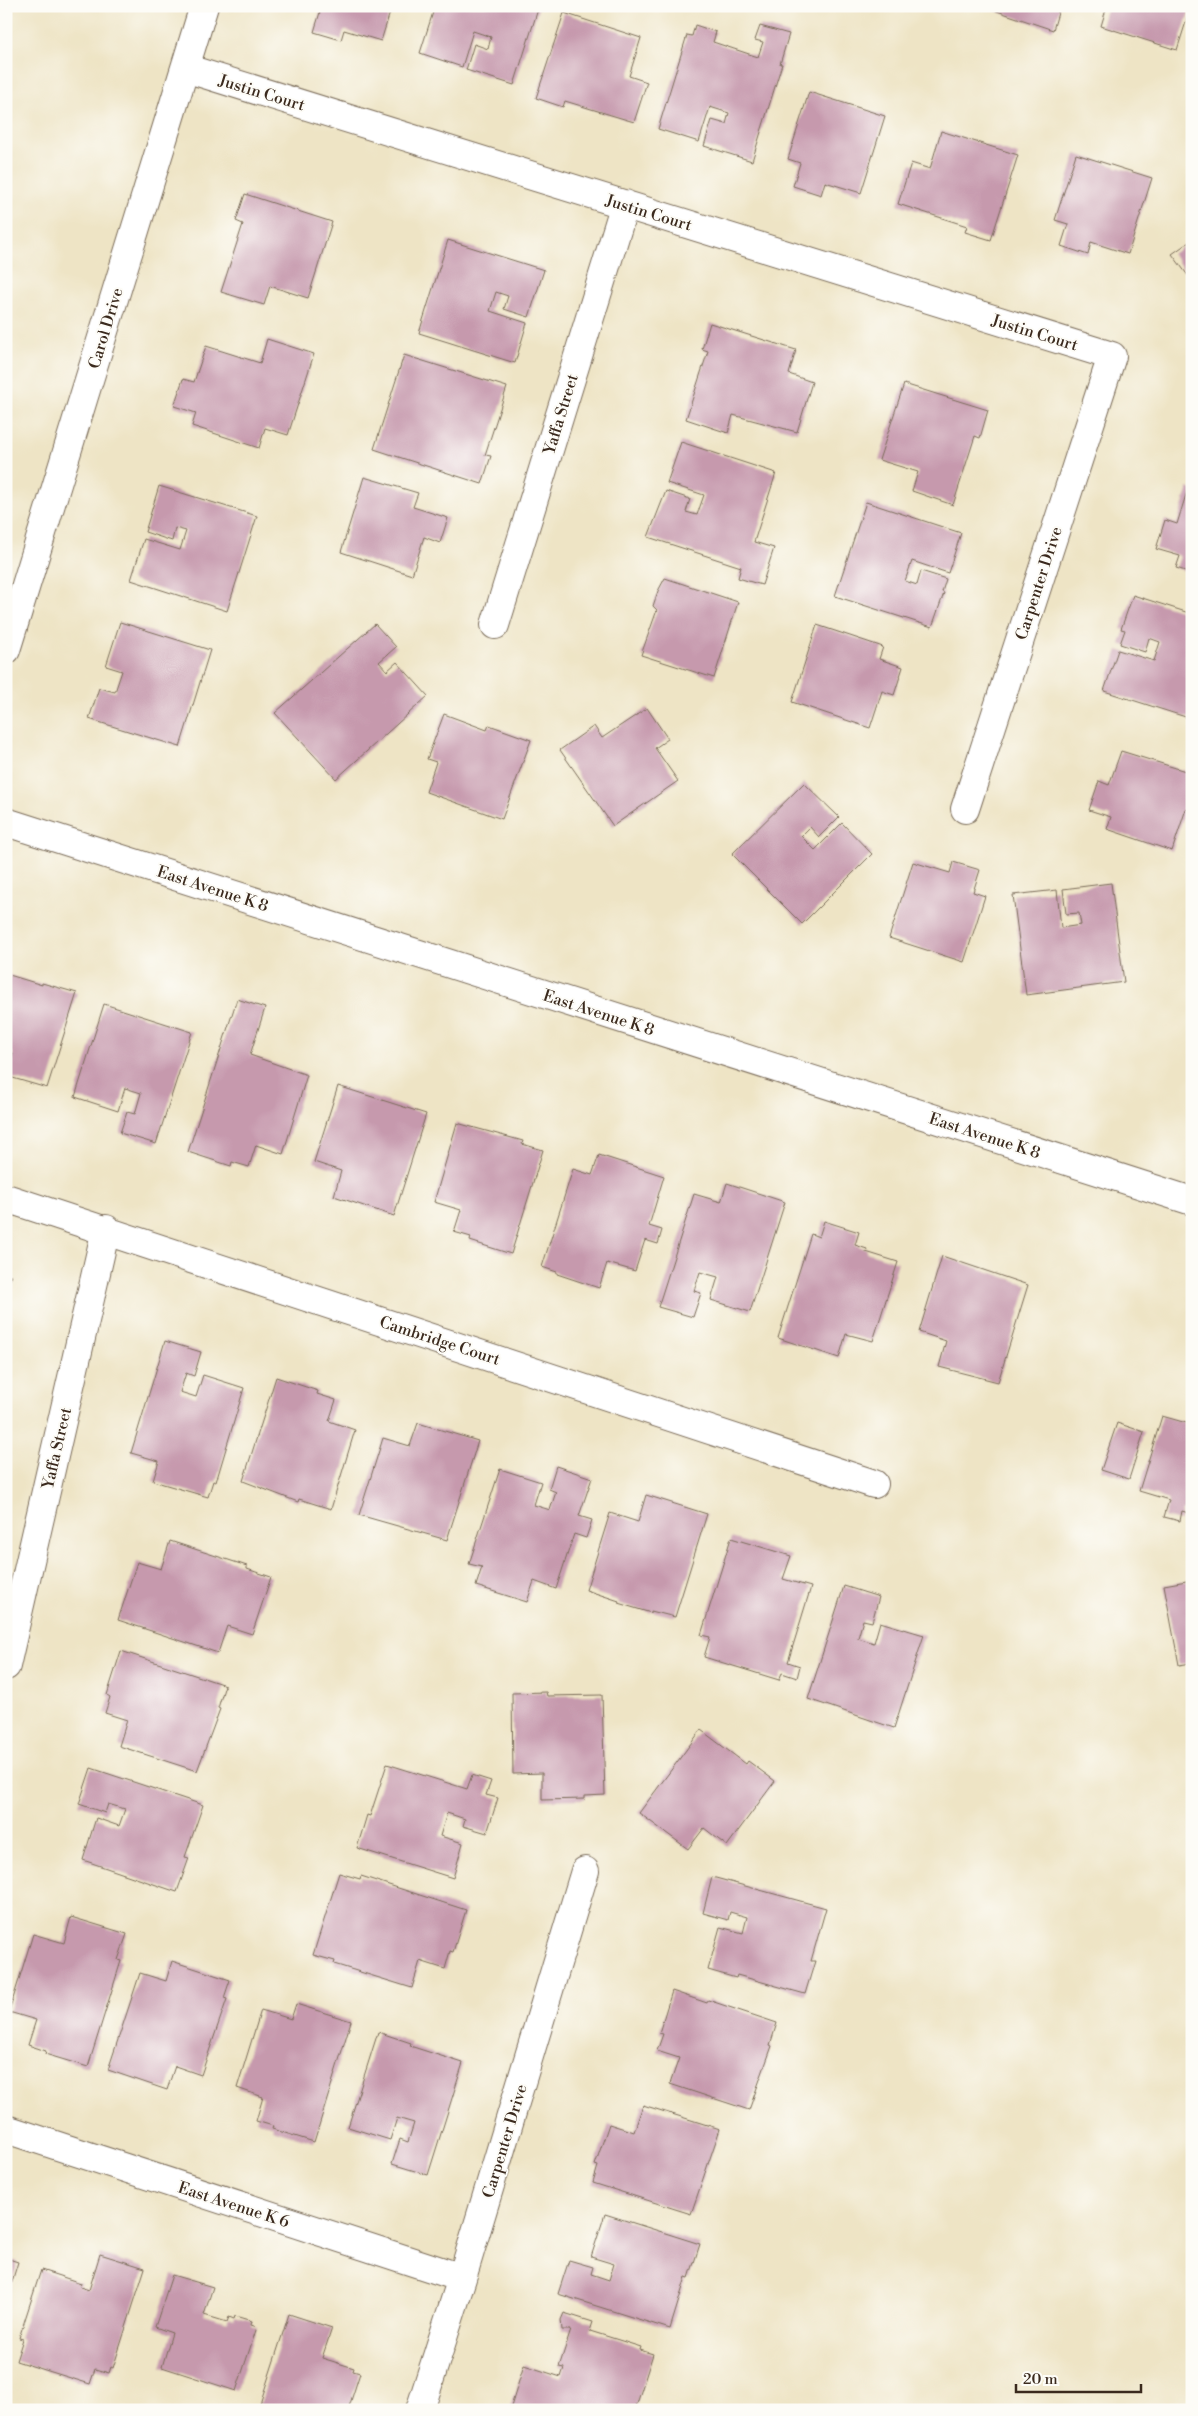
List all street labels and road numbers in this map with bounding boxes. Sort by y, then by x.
street label: Justin Court [215,70,308,116]
street label: Justin Court [602,190,695,236]
street label: Carol Drive [84,285,128,371]
street label: Justin Court [988,310,1081,356]
street label: Yaffa Street [539,371,583,458]
street label: Carpenter Drive [1011,524,1067,642]
street label: East Avenue K 8 [154,862,271,916]
street label: East Avenue K 8 [540,986,657,1040]
street label: East Avenue K 8 [926,1109,1043,1163]
street label: Cambridge Court [377,1312,503,1370]
street label: Yaffa Street [38,1405,76,1492]
street label: Carpenter Drive [478,2082,532,2201]
street label: East Avenue K 6 [175,2178,292,2232]

